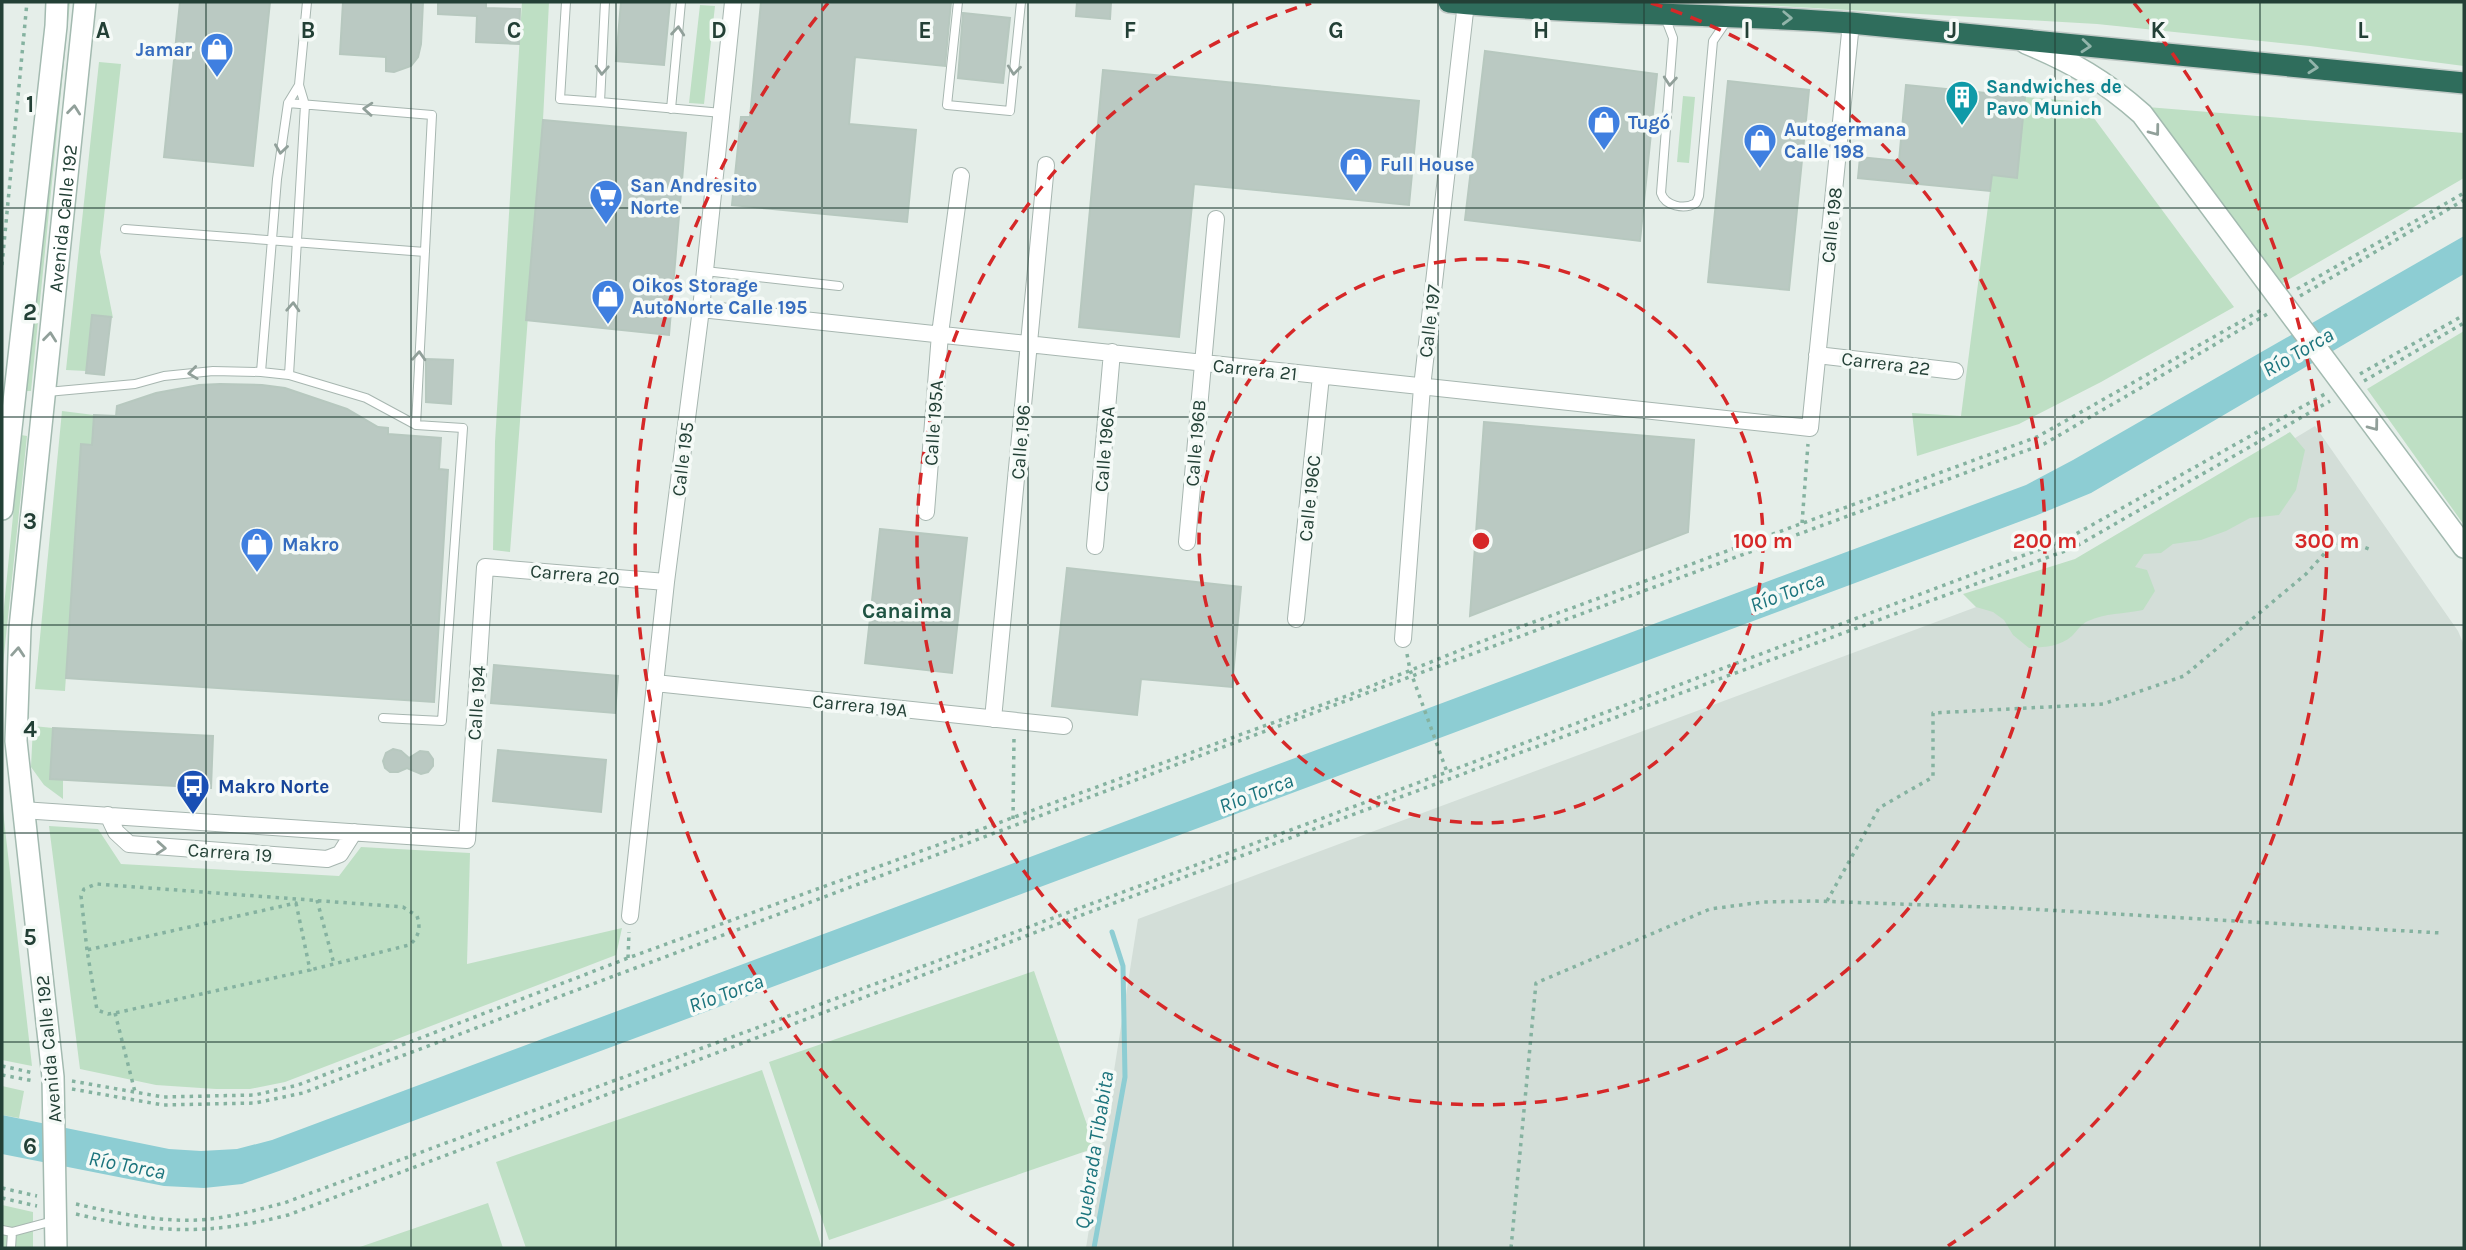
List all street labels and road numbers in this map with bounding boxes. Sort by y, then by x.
street label: Avenida Calle 192 [45,143,82,293]
street label: Calle 198 [1817,186,1847,264]
street label: Calle 197 [1415,283,1445,359]
street label: Carrera 22 [1840,348,1932,380]
street label: Carrera 21 [1212,355,1298,385]
street label: Calle 195A [920,379,948,467]
street label: Calle 196B [1181,399,1211,487]
street label: Calle 196 [1007,404,1035,481]
street label: Calle 196A [1090,405,1120,493]
street label: Calle 195 [668,421,698,498]
street label: Calle 196C [1295,454,1325,542]
street label: Carrera 20 [529,560,621,590]
street label: Calle 194 [463,665,491,741]
street label: Carrera 19A [811,690,909,722]
street label: Carrera 19 [187,839,273,867]
street label: Avenida Calle 192 [32,974,66,1124]

